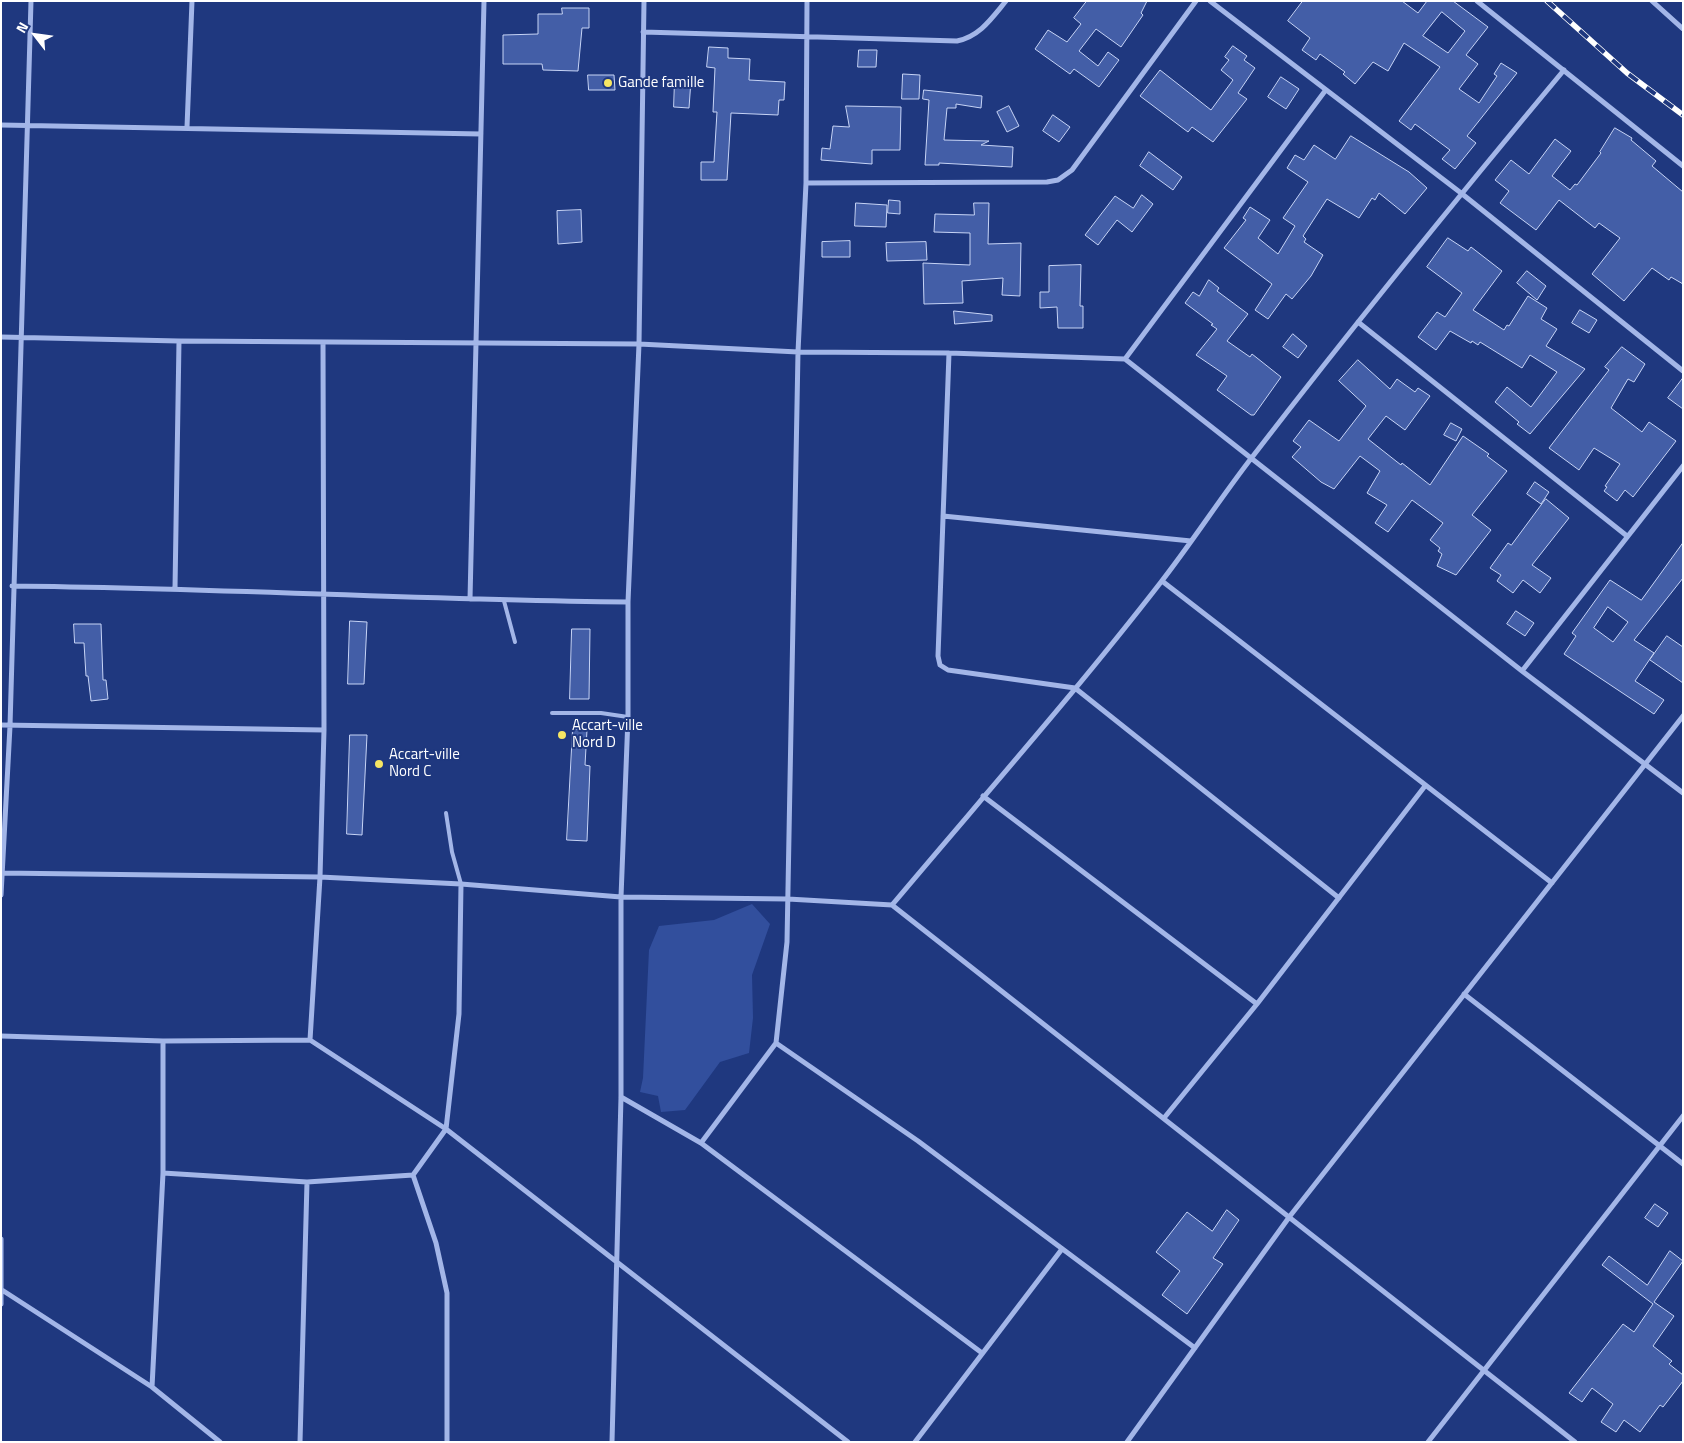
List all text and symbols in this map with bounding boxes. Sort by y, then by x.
north arrow [10,10,60,60]
text: N [10,18,33,37]
place label: Gande famille [618,74,704,92]
marker: Gande famille [602,77,614,89]
place label: Accart-ville Nord D [572,717,643,752]
marker: Accart-ville Nord D [556,729,568,741]
place label: Accart-ville Nord C [389,746,460,781]
marker: Accart-ville Nord C [373,758,385,770]

